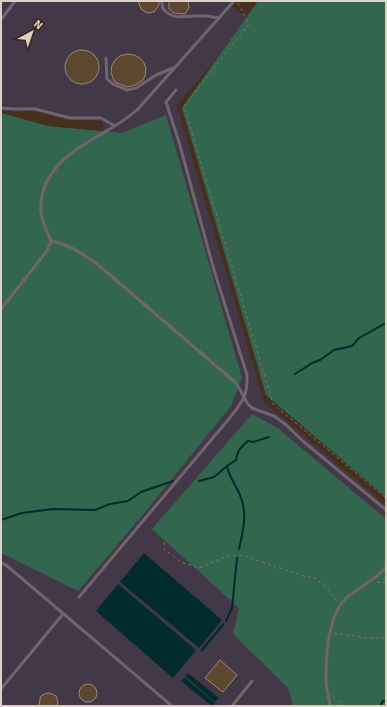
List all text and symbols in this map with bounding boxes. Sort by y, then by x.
north arrow [12,12,52,52]
text: N [31,17,45,32]

